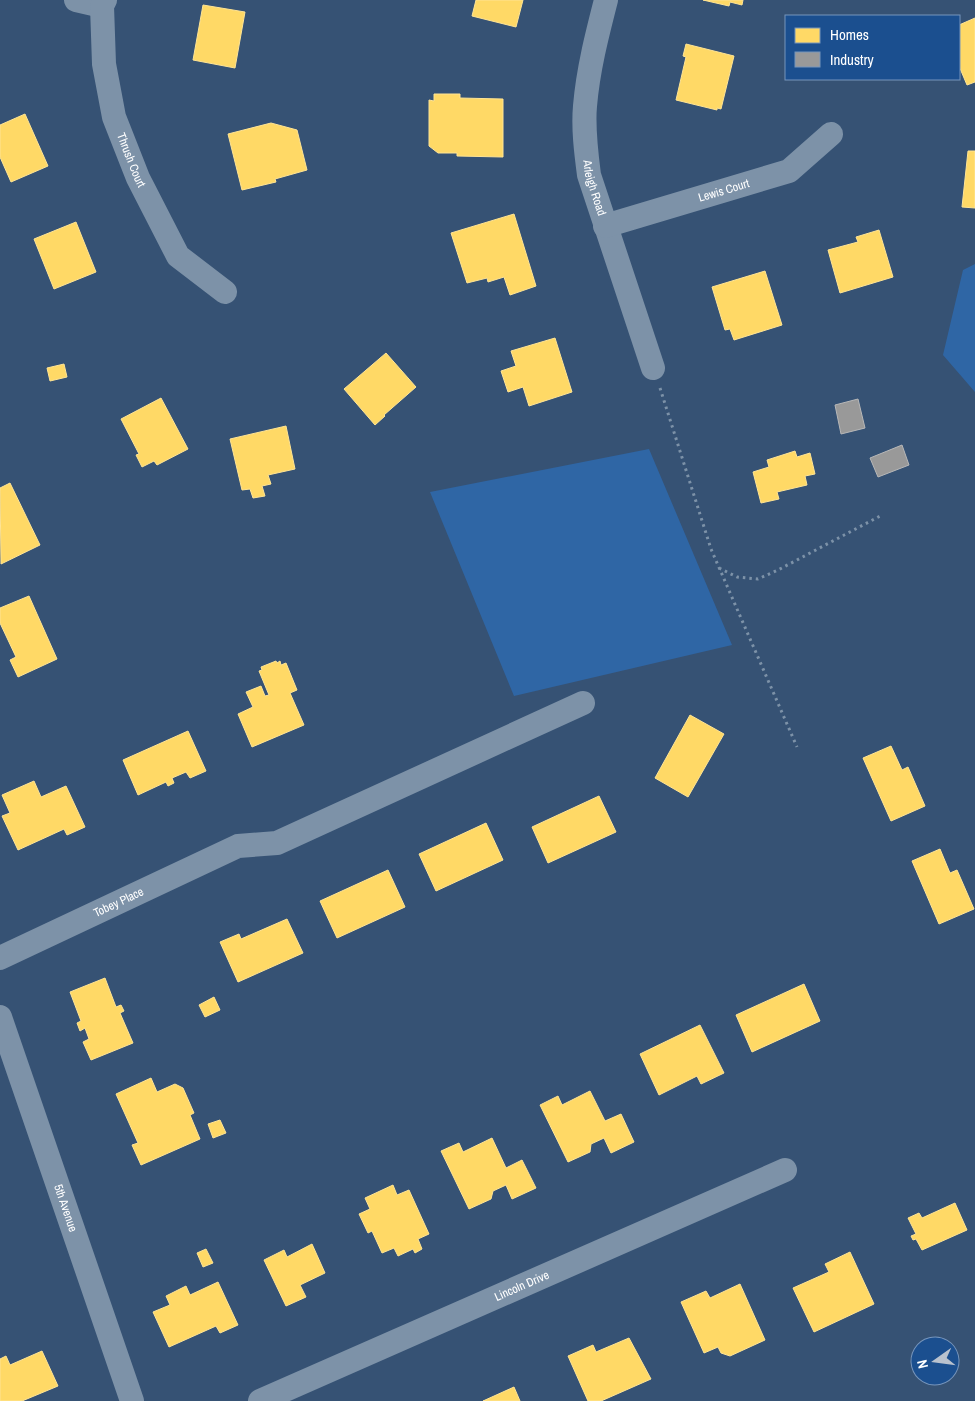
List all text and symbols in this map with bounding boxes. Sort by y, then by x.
legend [785,15,960,80]
text: Homes [830,24,869,45]
text: Industry [830,49,875,70]
street label: Thrush Court [113,130,150,190]
street label: Arleigh Road [579,158,610,218]
street label: Lewis Court [696,175,752,206]
street label: Tobey Place [91,884,146,921]
street label: 5th Avenue [50,1182,81,1234]
street label: Lincoln Drive [492,1267,552,1305]
north arrow [910,1336,960,1386]
text: N [913,1358,932,1370]

